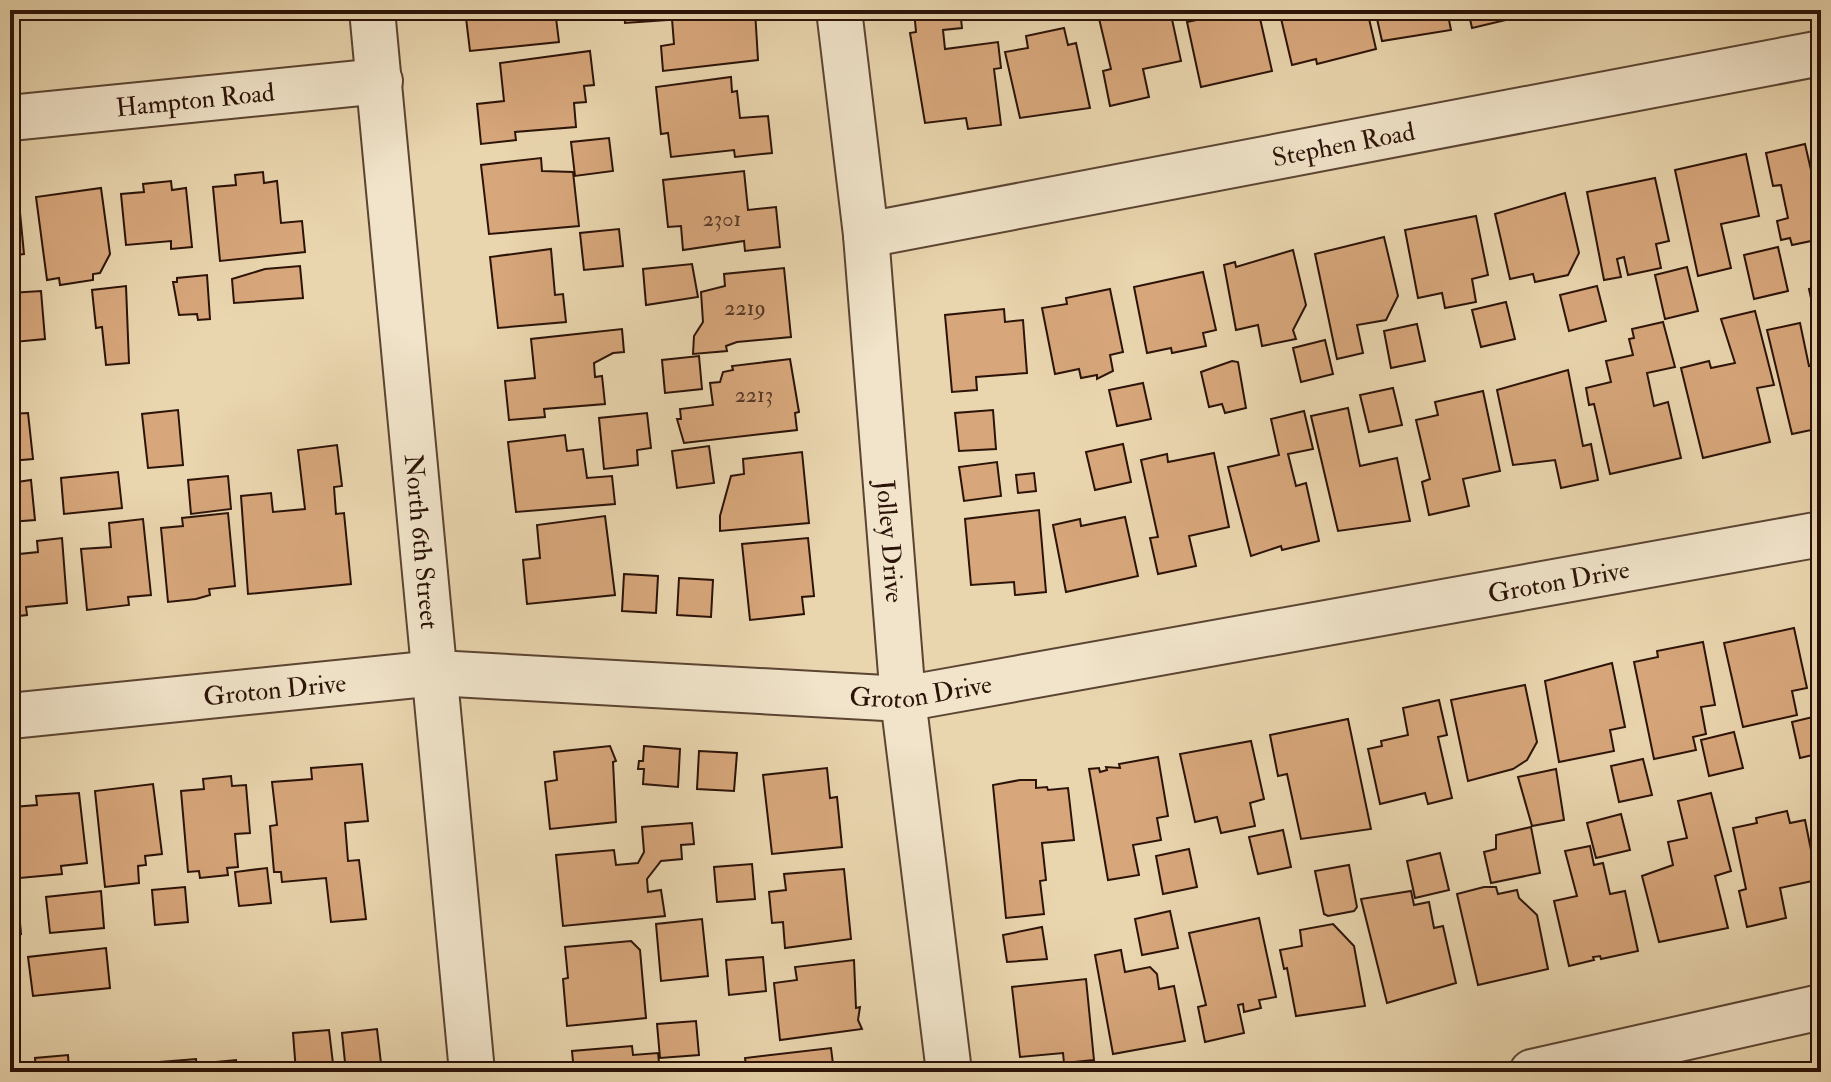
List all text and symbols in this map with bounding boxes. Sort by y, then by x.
street label: Hampton Road [114,77,276,124]
street label: Stephen Road [1270,116,1418,174]
house number: 2301 [703,205,741,233]
house number: 2219 [724,294,766,322]
house number: 2213 [735,381,773,409]
street label: North 6th Street [397,453,445,631]
street label: Jolley Drive [869,478,910,604]
street label: Groton Drive [1485,554,1632,611]
street label: Groton Drive [202,667,348,713]
street label: Groton Drive [849,668,994,716]

